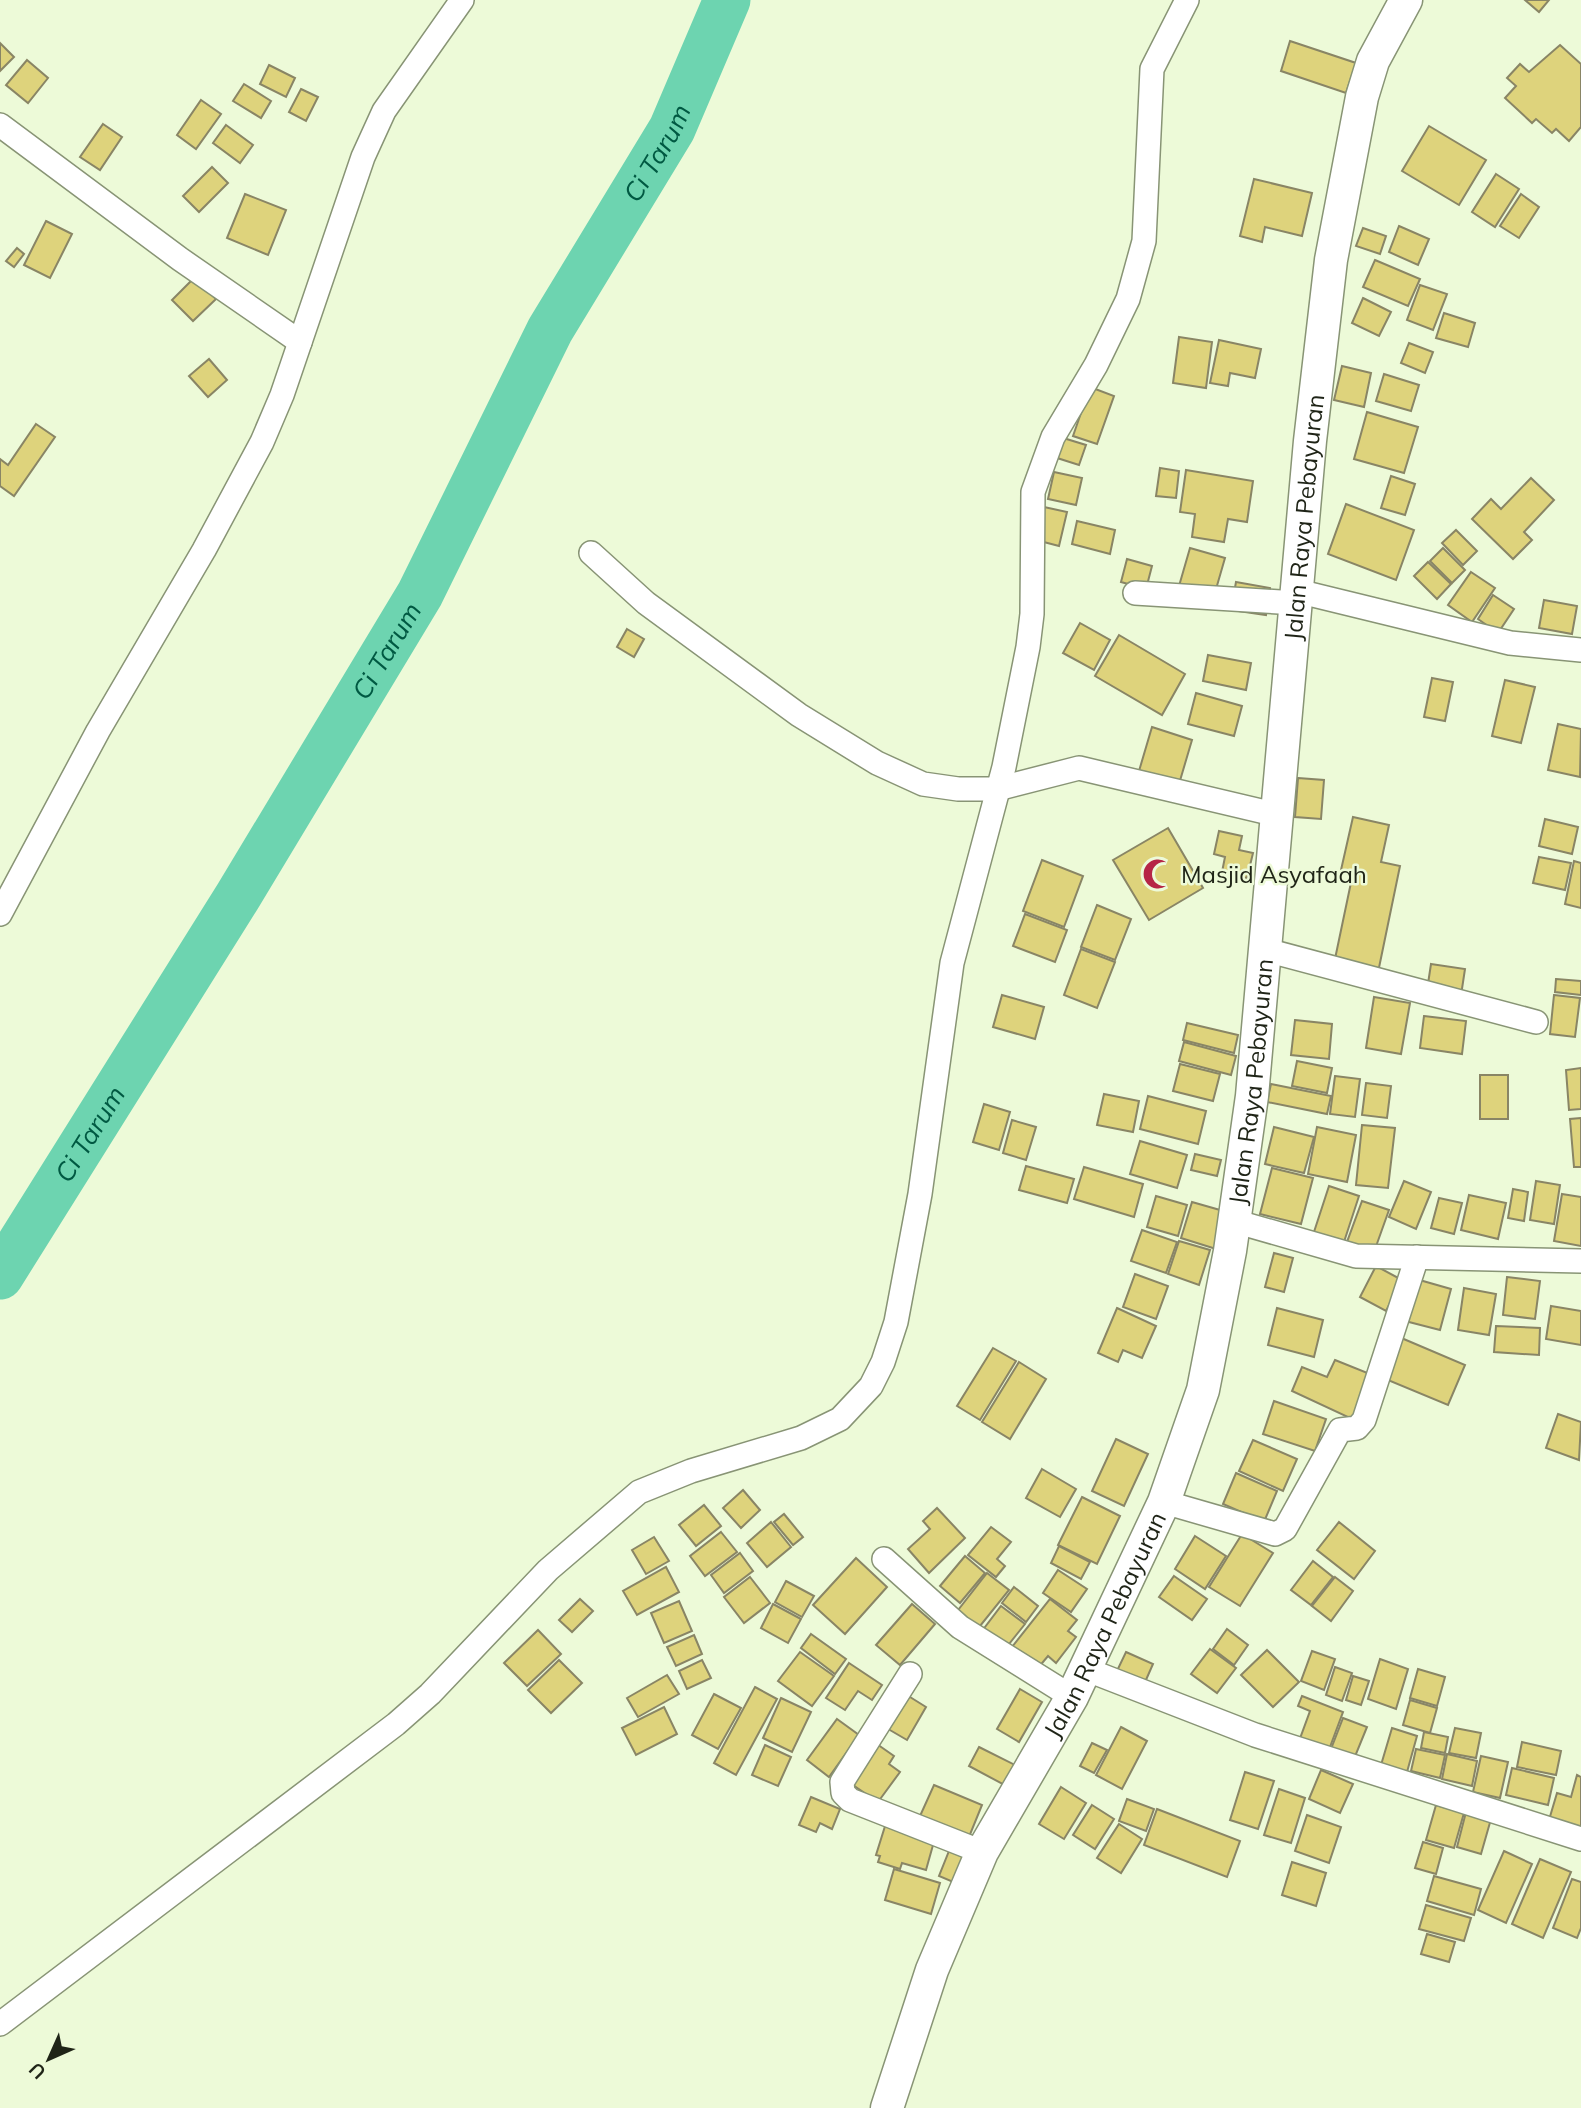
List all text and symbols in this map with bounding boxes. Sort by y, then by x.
water label: Ci Tarum [615,99,697,208]
street label: Jalan Raya Pebayuran [1277,392,1330,642]
water label: Ci Tarum [344,596,428,705]
mosque icon: Masjid Asyafaah [1141,857,1175,891]
place label: Masjid Asyafaah [1181,859,1367,889]
street label: Jalan Raya Pebayuran [1222,957,1279,1207]
water label: Ci Tarum [47,1079,132,1188]
street label: Jalan Raya Pebayuran [1037,1507,1172,1743]
north arrow [14,2024,84,2094]
text: U [24,2058,50,2084]

